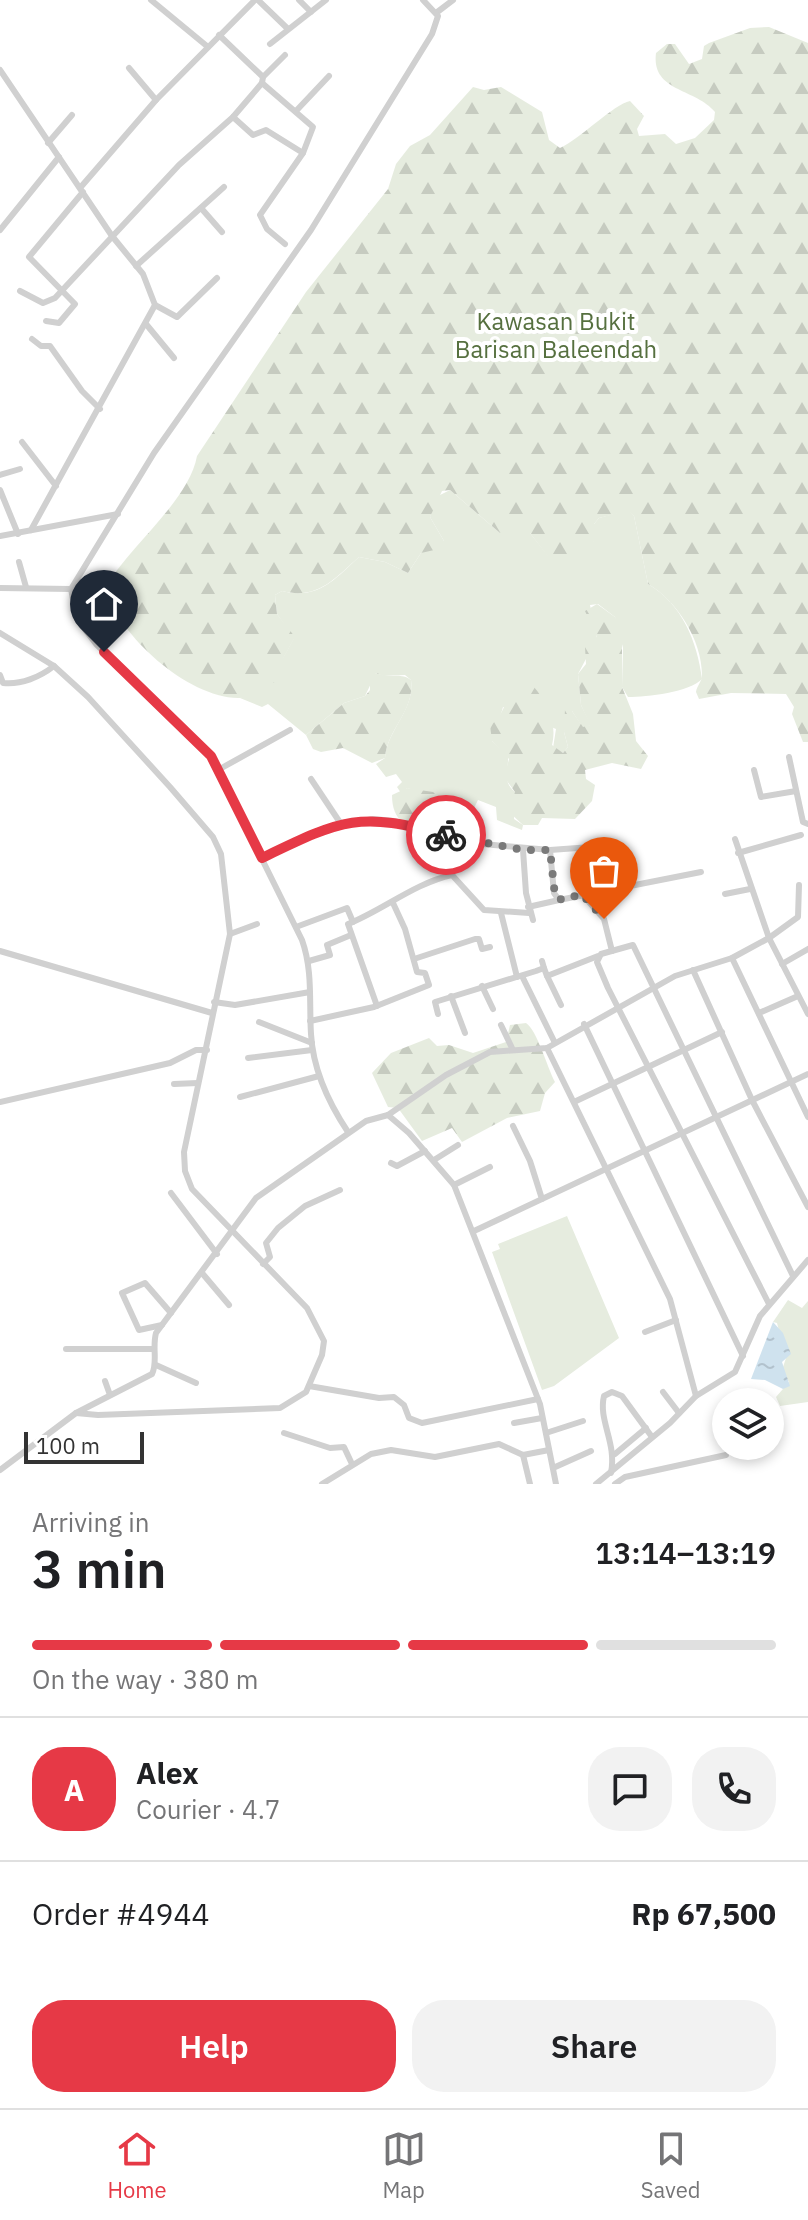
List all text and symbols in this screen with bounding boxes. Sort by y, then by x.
park label: Kawasan Bukit Barisan Baleendah [455,305,657,365]
pin [70,570,138,652]
icon: home [82,582,126,626]
courier [406,795,486,875]
icon: bike [424,813,468,857]
pin [570,837,638,919]
icon: bag [582,849,626,893]
map controls [712,1388,784,1460]
button: layers [712,1388,784,1460]
scale bar [24,1428,144,1464]
text: 100 m [36,1431,100,1460]
text: Arriving in [32,1505,149,1539]
text: 13:14–13:19 [595,1533,776,1572]
text: 3 min [32,1535,167,1602]
text: On the way · 380 m [32,1662,258,1696]
button: chat [588,1747,672,1831]
button: phone [692,1747,776,1831]
text: Alex [136,1753,199,1792]
text: A [64,1770,84,1809]
text: Courier · 4.7 [136,1792,280,1826]
text: Order #4944 [32,1894,209,1933]
text: Rp 67,500 [631,1894,776,1933]
button: Help [32,2000,396,2092]
button: Share [412,2000,776,2092]
tab: Home [107,2127,167,2204]
tab: Map [382,2127,426,2204]
tab: Saved [641,2127,700,2204]

